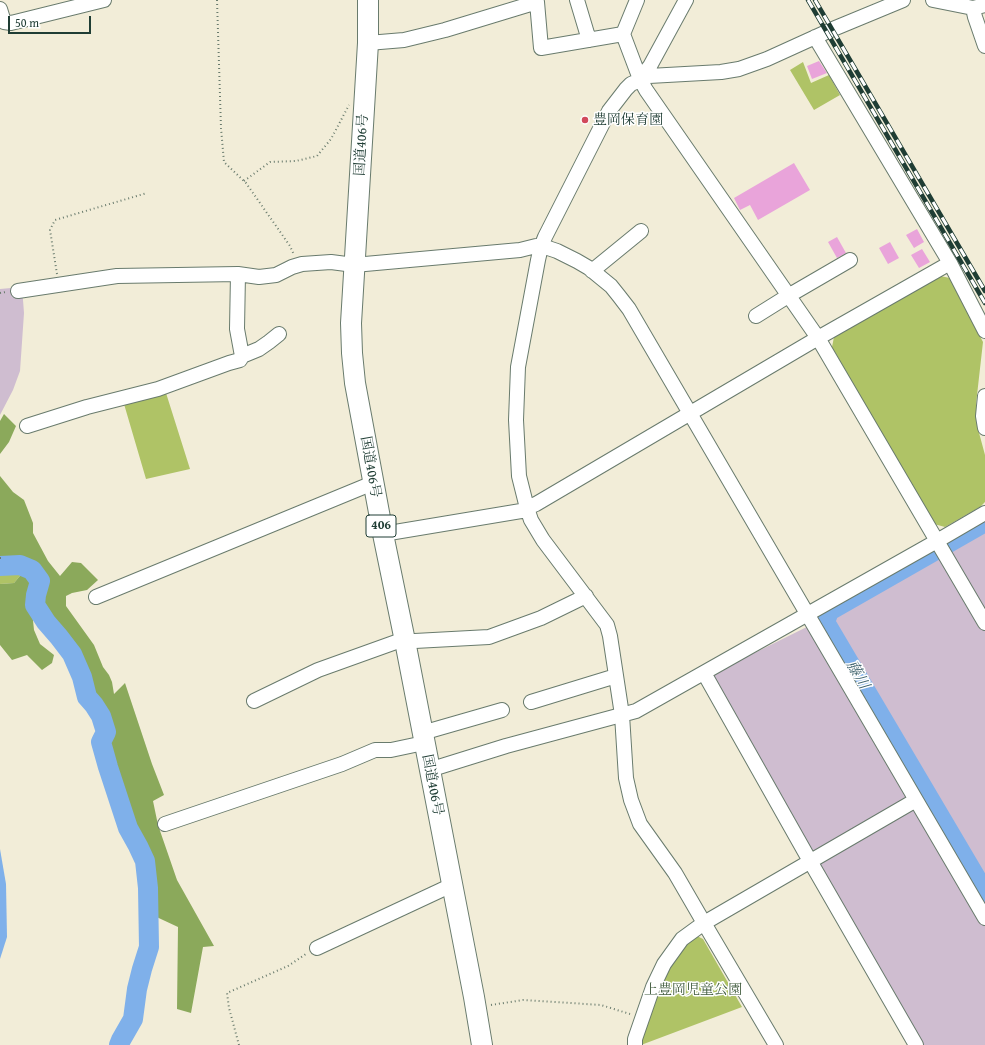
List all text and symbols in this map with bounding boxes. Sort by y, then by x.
scale bar [10,8,93,34]
text: 50 m [15,14,39,31]
place label: 豊岡保育園 [593,112,663,128]
street label: 国道406号 [352,113,372,177]
marker: 豊岡保育園 [580,115,590,125]
street label: 国道406号 [356,435,384,499]
road number: 406 [366,515,396,537]
water label: 藤川 [842,658,872,692]
street label: 国道406号 [418,753,446,817]
park label: 上豊岡児童公園 [644,982,742,998]

